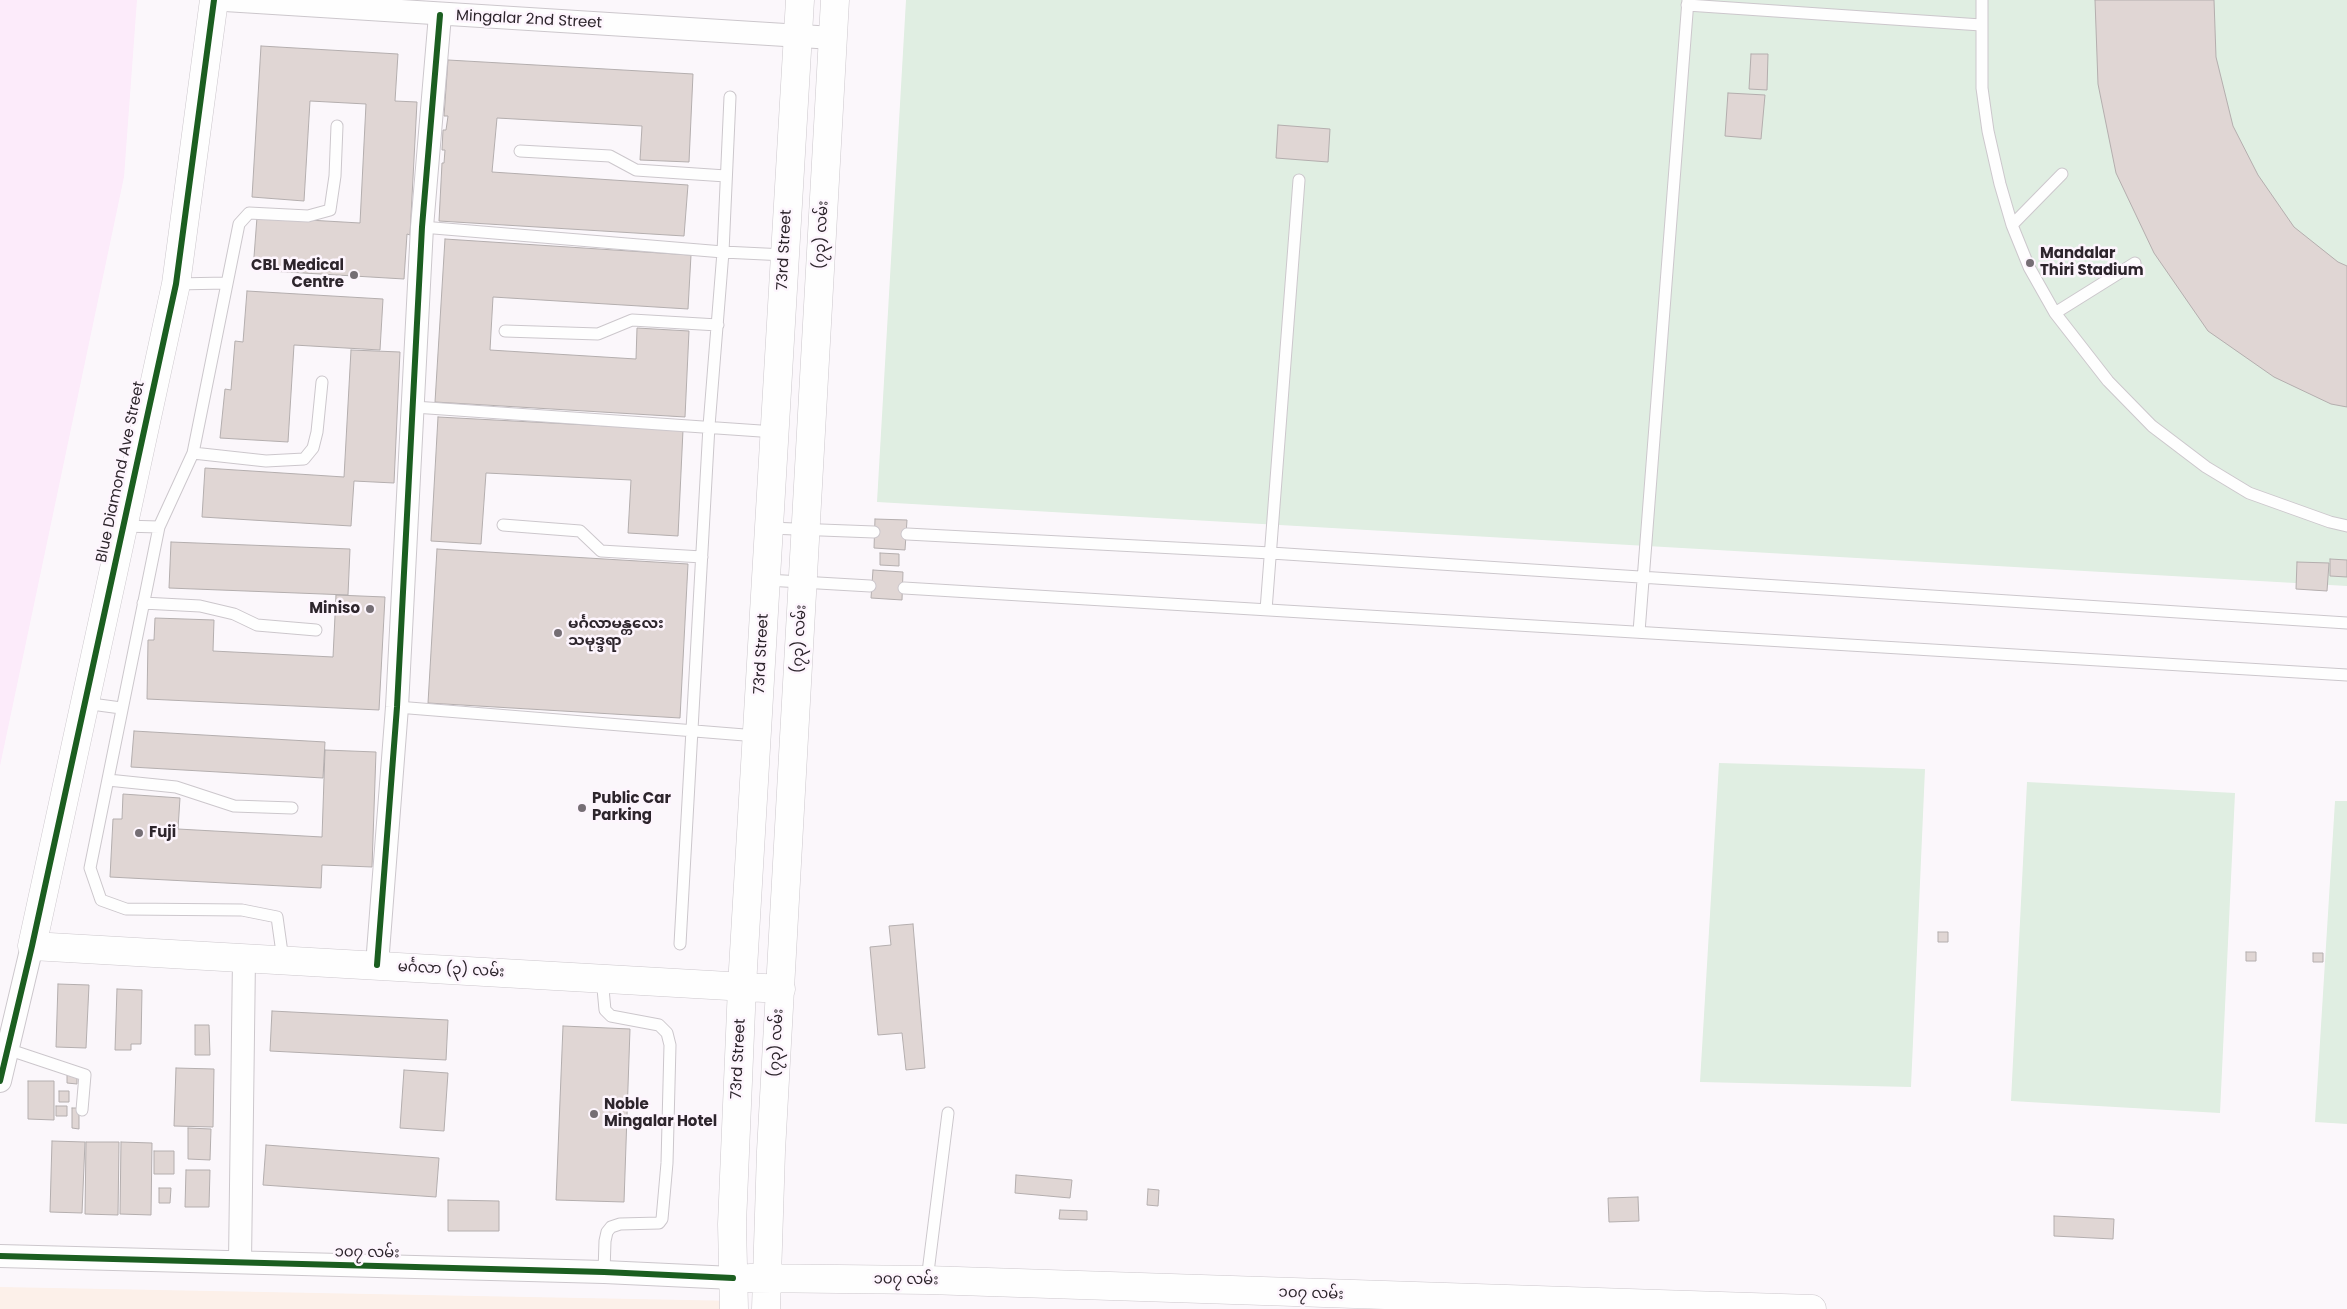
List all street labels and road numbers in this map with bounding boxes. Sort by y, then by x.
street label: Mingalar 2nd Street [456,7,602,33]
street label: (၇၃) လမ်း [811,200,833,270]
street label: 73rd Street [774,209,796,291]
street label: Blue Diamond Ave Street [93,380,149,564]
street label: (၇၃) လမ်း [789,604,811,674]
street label: 73rd Street [751,613,773,695]
street label: မင်္ဂလာ (၃) လမ်း [397,958,505,982]
street label: (၇၃) လမ်း [766,1008,788,1078]
street label: 73rd Street [728,1018,750,1100]
street label: ၁၀၇ လမ်း [334,1243,400,1263]
street label: ၁၀၇ လမ်း [873,1270,939,1290]
street label: ၁၀၇ လမ်း [1278,1284,1344,1304]

